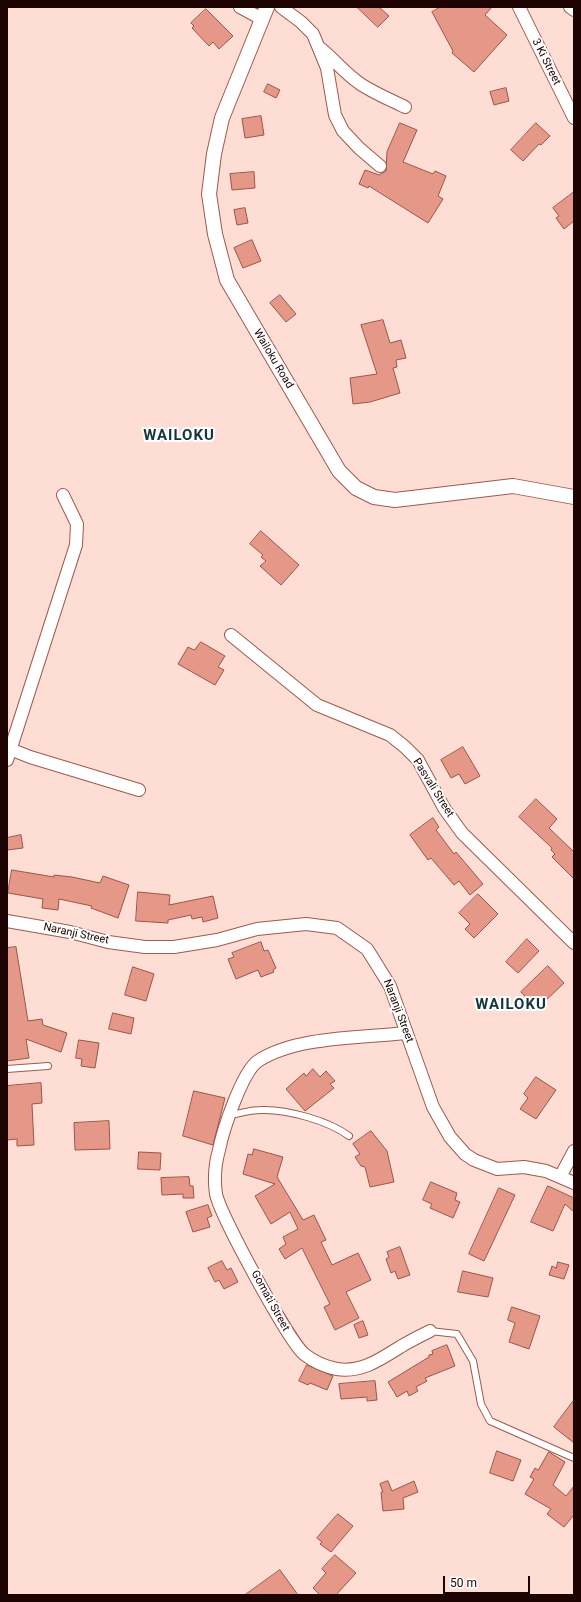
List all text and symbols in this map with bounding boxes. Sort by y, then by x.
street label: 3 Ki Street [529,37,563,87]
street label: Wailoku Road [250,327,296,391]
district label: WAILOKU [143,427,215,445]
street label: Pasvali Street [410,756,456,820]
street label: Naranji Street [42,921,110,947]
street label: Naranji Street [380,978,416,1044]
district label: WAILOKU [475,996,547,1014]
street label: Gomati Street [248,1268,292,1334]
scale bar [445,1568,532,1594]
text: 50 m [450,1576,477,1590]

